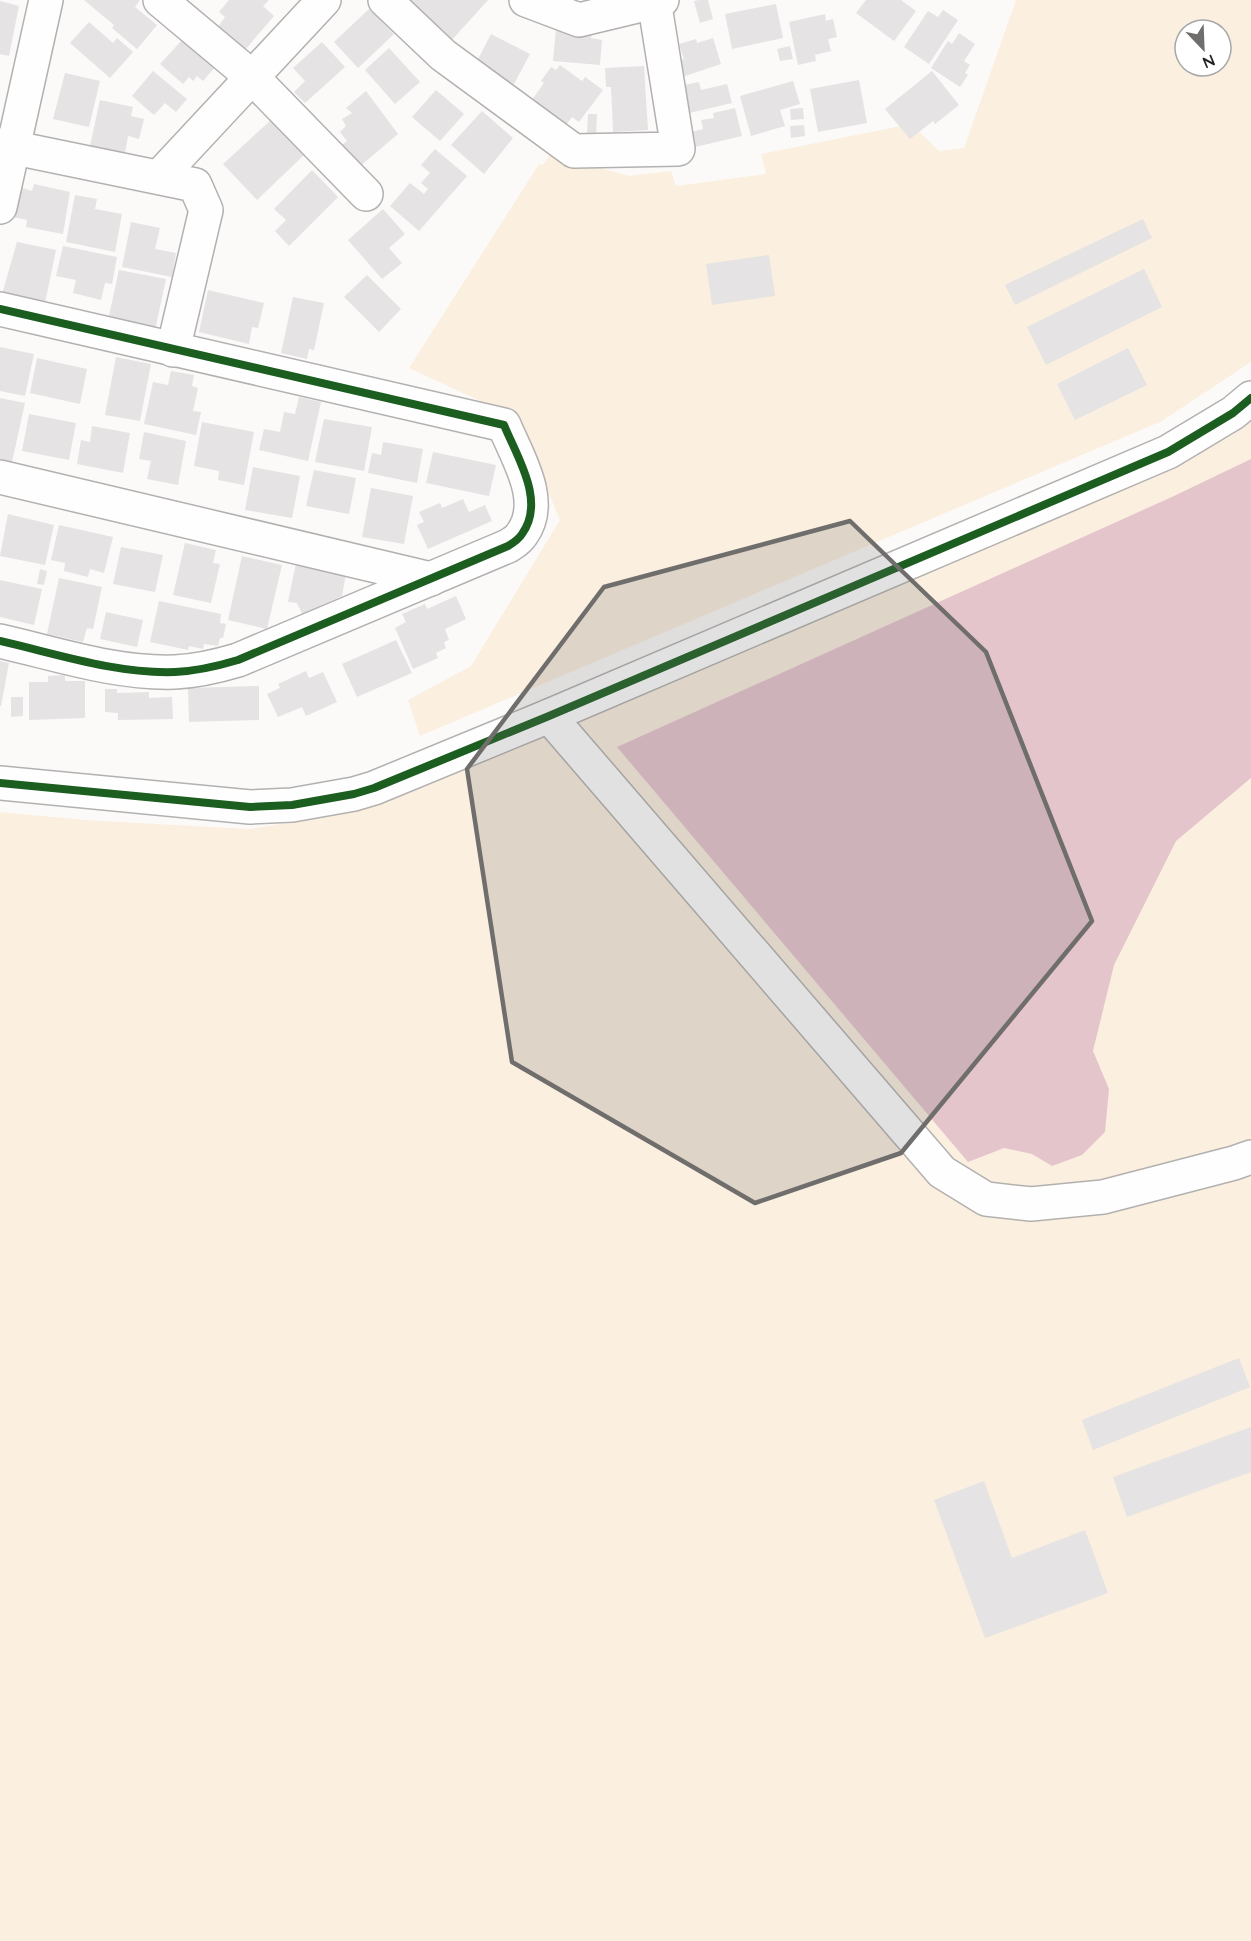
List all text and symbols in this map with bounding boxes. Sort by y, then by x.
north arrow [1173,18,1233,78]
text: N [1200,50,1218,73]

